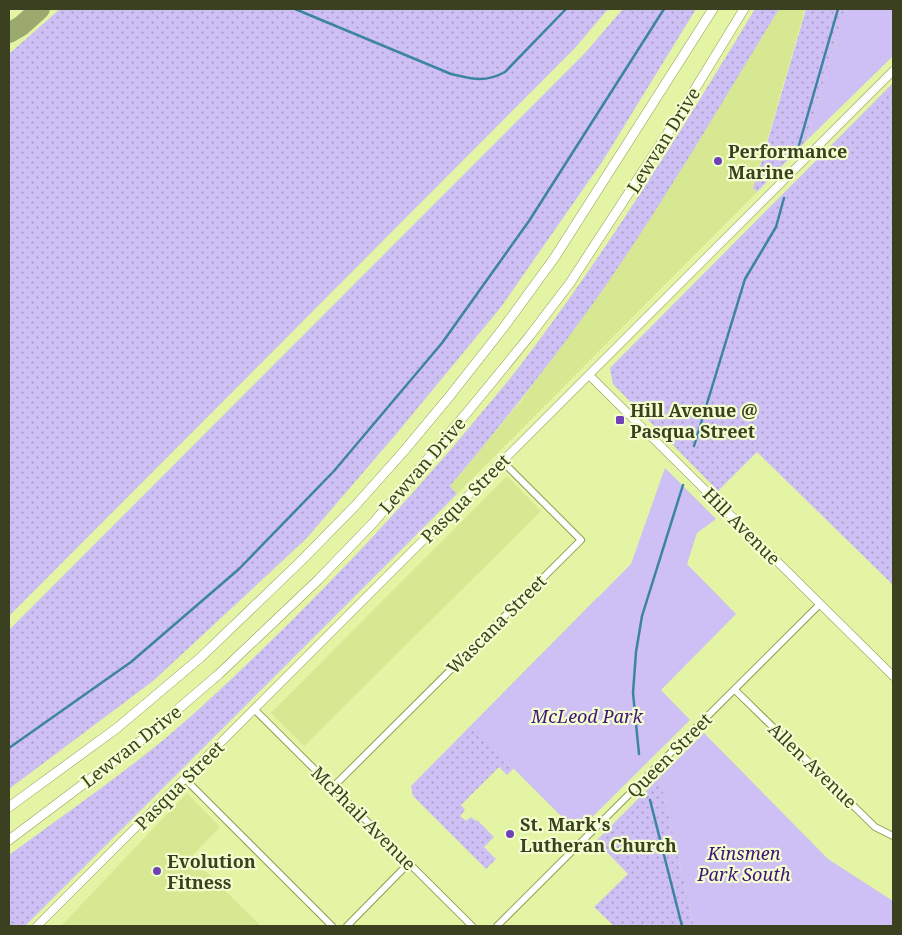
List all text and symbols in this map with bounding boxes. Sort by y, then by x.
street label: Lewvan Drive [621,83,705,197]
place label: Performance Marine [728,139,847,184]
marker: Performance Marine [712,155,724,167]
place label: Hill Avenue @ Pasqua Street [630,398,758,443]
street label: Lewvan Drive [373,412,471,518]
marker: Hill Avenue @ Pasqua Street [614,414,626,426]
street label: Pasqua Street [415,448,515,548]
street label: Hill Avenue [698,482,786,570]
street label: Wascana Street [441,569,551,679]
street label: Lewvan Drive [76,699,186,793]
park label: McLeod Park [530,704,643,728]
street label: Queen Street [621,707,717,803]
street label: Allen Avenue [764,717,862,813]
street label: Pasqua Street [129,735,229,835]
street label: McPhail Avenue [307,761,421,875]
place label: St. Mark's Lutheran Church [520,812,677,857]
marker: St. Mark's Lutheran Church [504,828,516,840]
park label: Kinsmen Park South [696,841,791,886]
place label: Evolution Fitness [167,849,256,894]
marker: Evolution Fitness [151,865,163,877]

